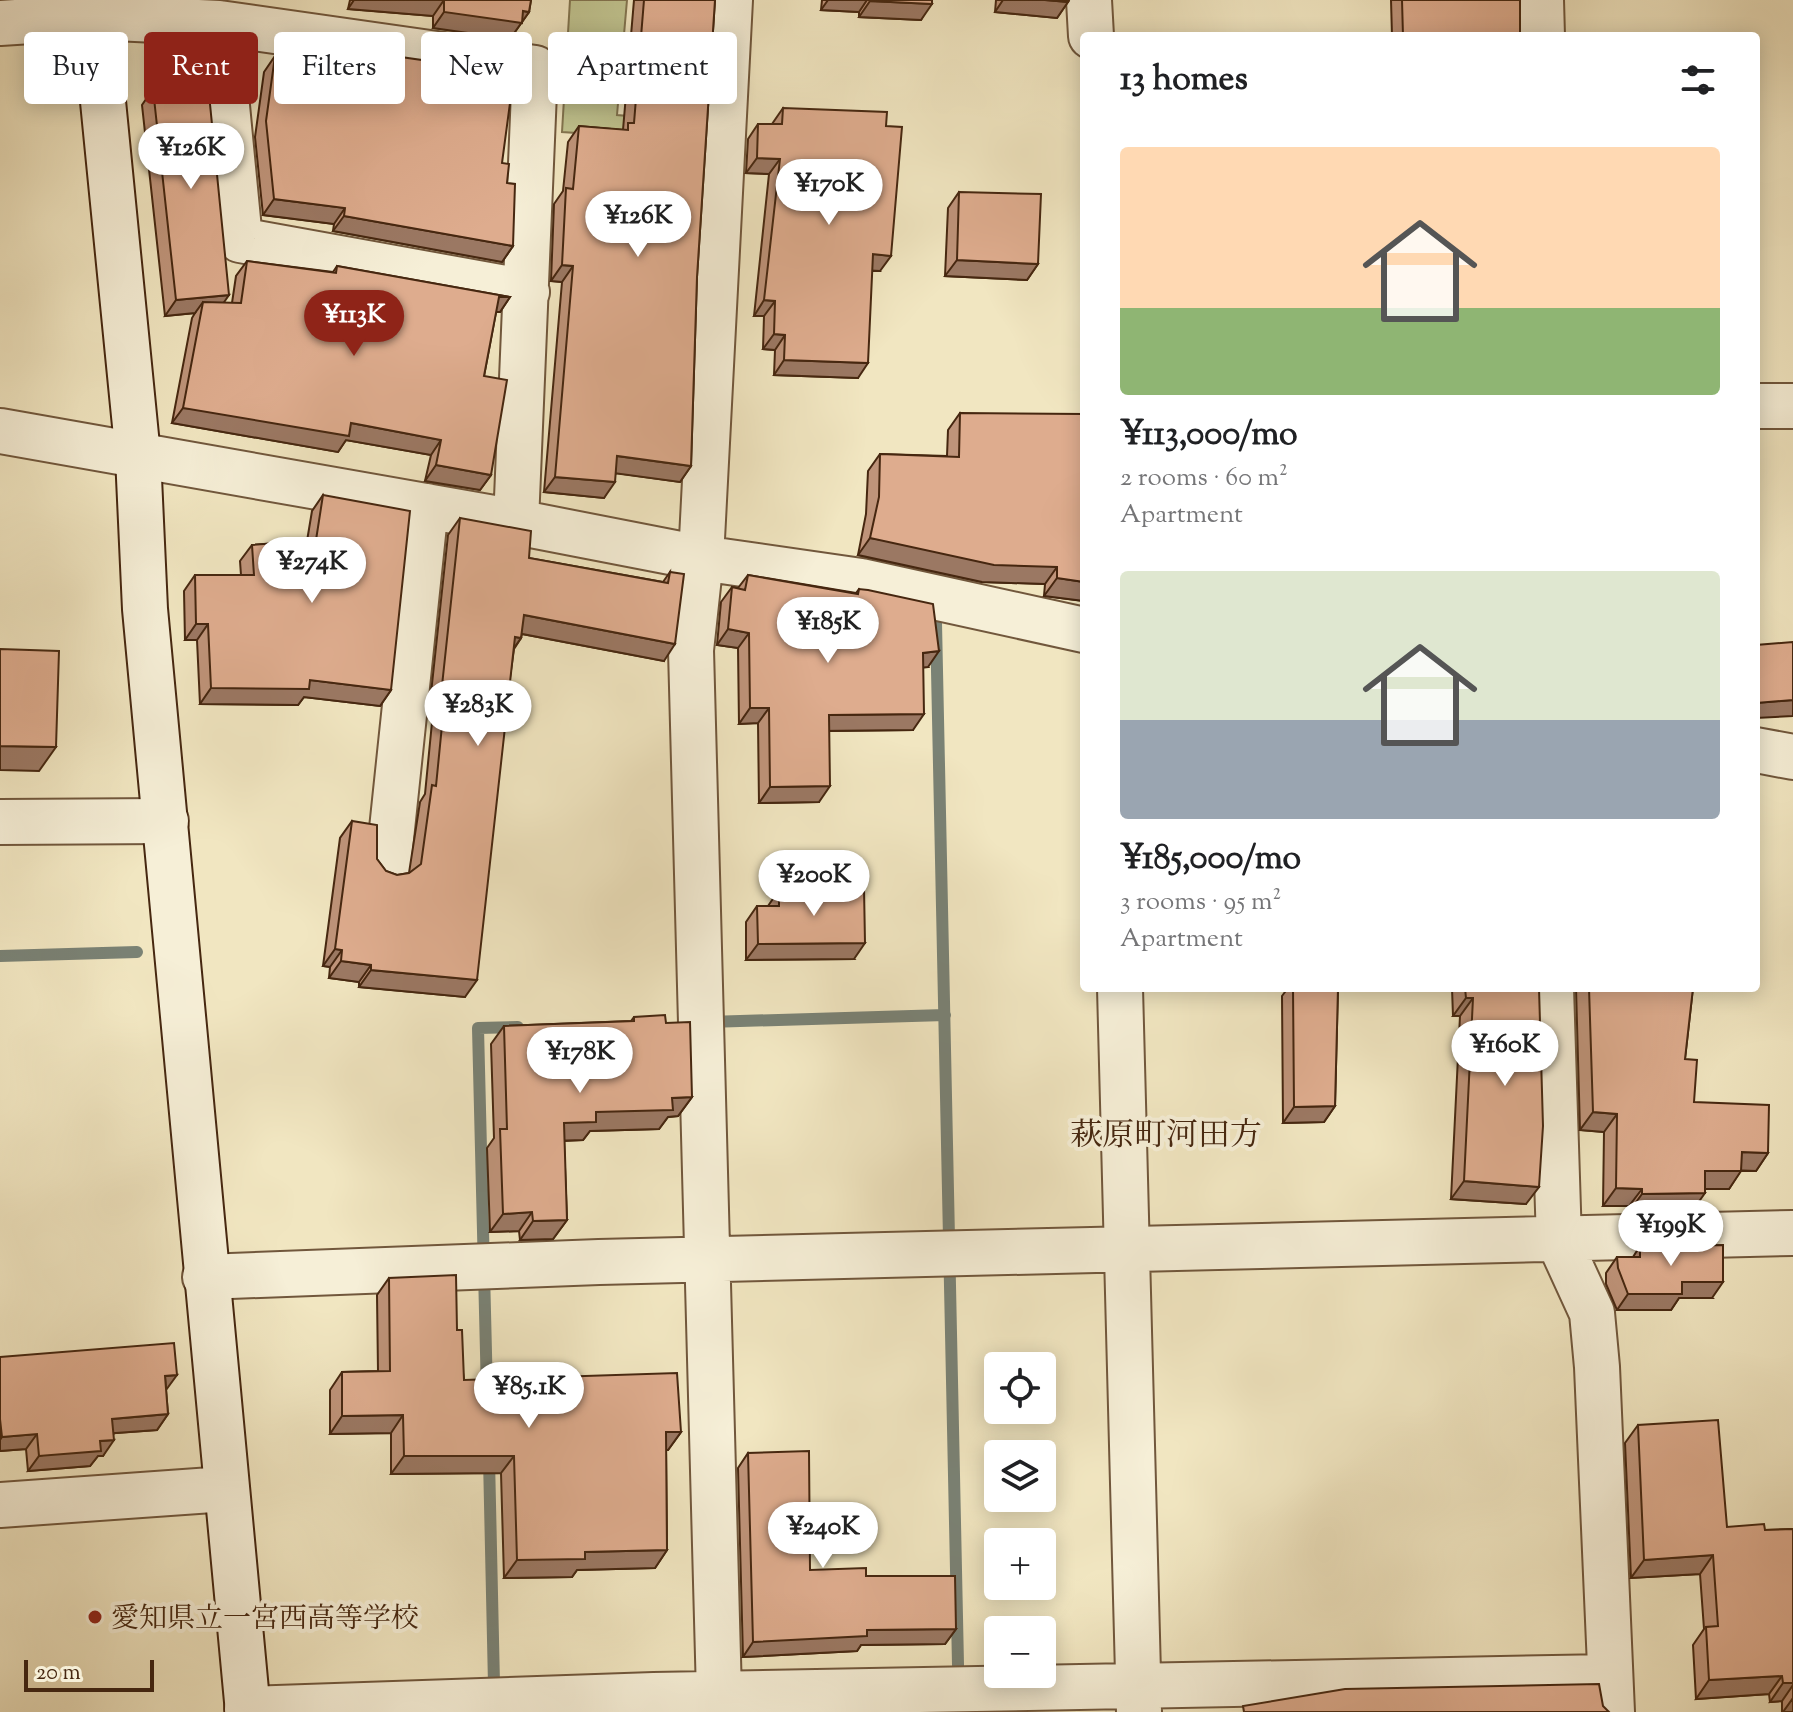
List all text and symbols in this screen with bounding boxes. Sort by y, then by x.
chip: Buy [24,32,128,104]
chip: Rent [144,32,258,104]
chip: Filters [274,32,405,104]
chip: New [421,32,532,104]
chip: Apartment [548,32,737,104]
text: 13 homes [1120,56,1248,105]
icon: filters [1676,58,1720,102]
pin: ¥126K [135,123,247,191]
text: ¥126K [156,130,226,167]
pin: ¥170K [773,159,885,227]
text: ¥170K [794,166,864,203]
pin: ¥126K [582,191,694,259]
text: ¥126K [603,198,673,235]
icon: home [1348,199,1492,343]
pin: ¥113K [298,290,410,358]
text: ¥113K [322,297,386,334]
text: ¥113,000/mo [1120,411,1298,460]
text: 2 rooms · 60 m² [1120,460,1288,497]
text: Apartment [1120,497,1243,534]
pin: ¥274K [256,537,368,605]
text: ¥274K [276,544,348,581]
pin: ¥185K [772,597,884,665]
text: ¥185K [795,604,861,641]
icon: home [1348,623,1492,767]
pin: ¥283K [422,680,534,748]
text: ¥283K [443,687,513,724]
text: ¥185,000/mo [1120,835,1301,884]
pin: ¥200K [758,850,870,918]
text: ¥200K [777,857,851,894]
text: 3 rooms · 95 m² [1120,884,1281,921]
text: Apartment [1120,921,1243,958]
pin: ¥160K [1449,1020,1561,1088]
pin: ¥178K [524,1027,636,1095]
text: ¥160K [1469,1027,1541,1064]
text: ¥178K [545,1034,615,1071]
district label: 萩原町河田方 [1070,1114,1262,1160]
pin: ¥199K [1615,1200,1727,1268]
text: ¥199K [1636,1207,1706,1244]
map controls [984,1352,1056,1688]
button: locate [984,1352,1056,1424]
pin: ¥85.1K [464,1362,594,1430]
text: ¥85.1K [492,1369,566,1406]
button: layers [984,1440,1056,1512]
pin: ¥240K [767,1502,879,1570]
text: ¥240K [786,1509,860,1546]
button: + [984,1528,1056,1600]
place label: 愛知県立一宮西高等学校 [111,1600,419,1640]
marker: 愛知県立一宮西高等学校 [86,1608,104,1626]
button: − [984,1616,1056,1688]
scale bar [24,1656,154,1692]
text: 20 m [36,1658,81,1690]

